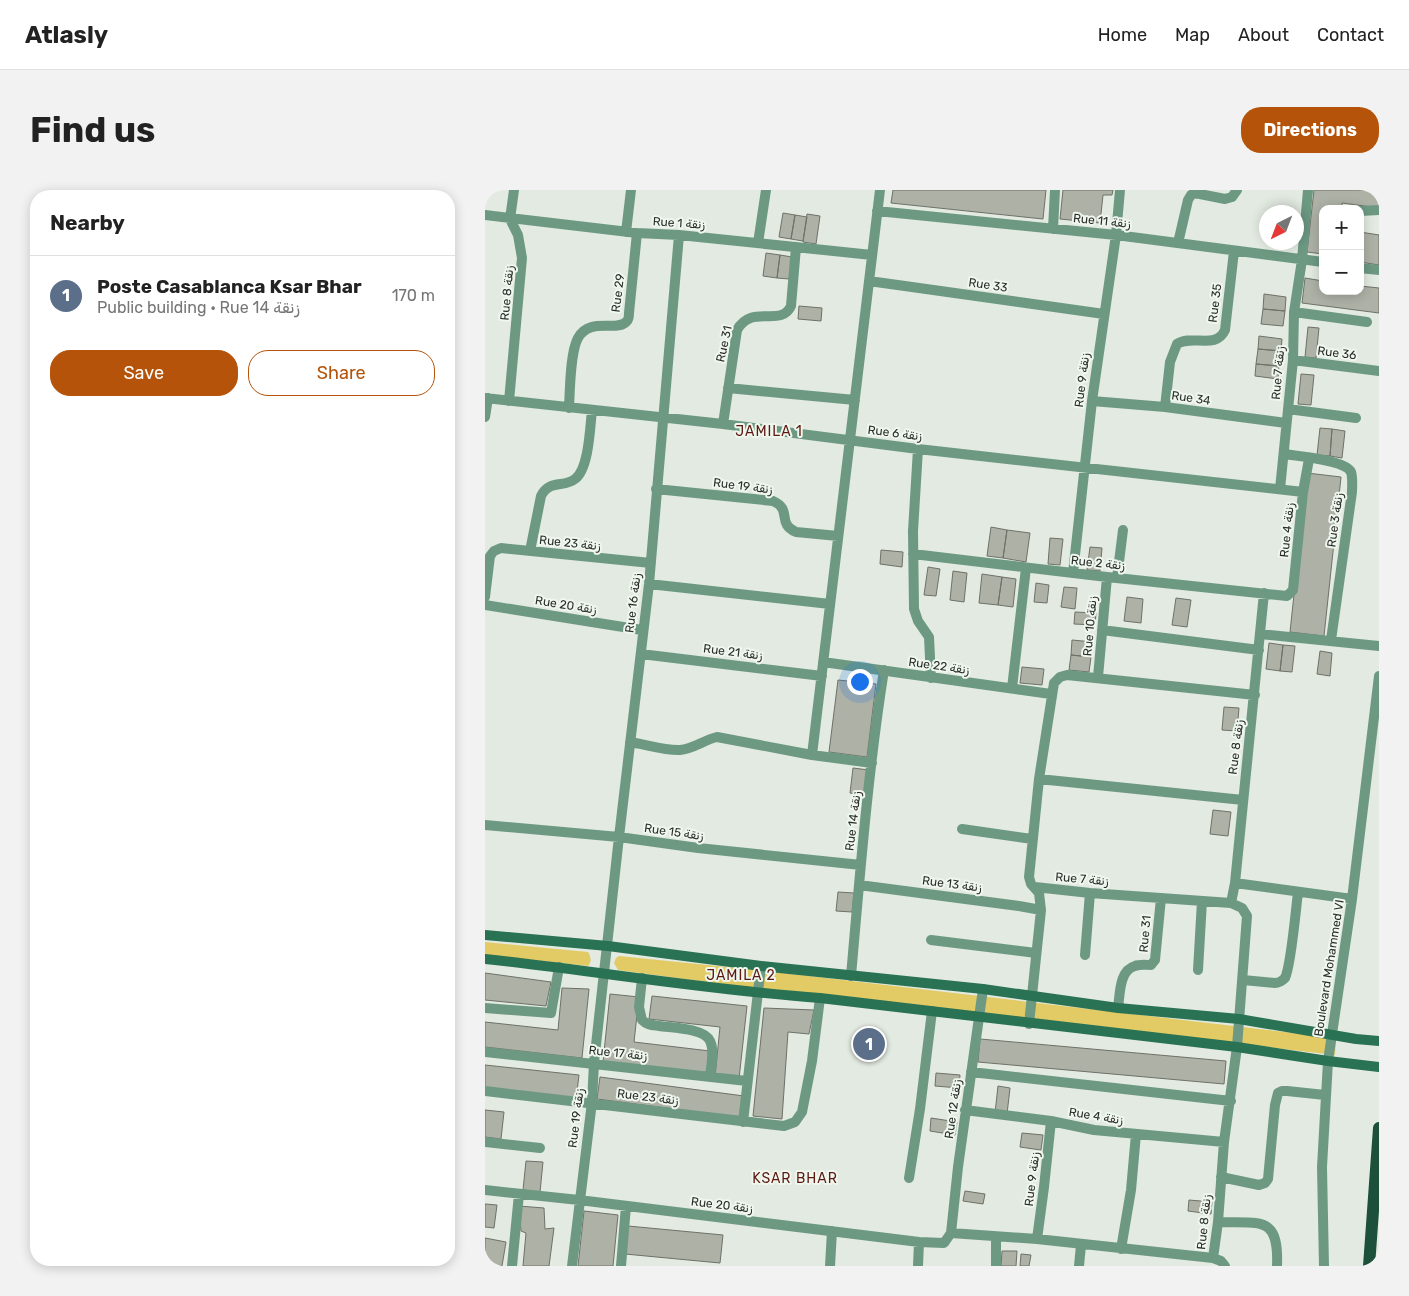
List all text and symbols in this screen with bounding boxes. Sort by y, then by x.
text: Atlasly [25,21,108,49]
text: Home [1098,24,1147,46]
text: Map [1175,24,1210,46]
text: About [1238,24,1289,46]
text: Contact [1317,24,1384,46]
button: Directions [1241,107,1379,153]
text: Find us [30,109,155,151]
north arrow [1259,205,1304,250]
map controls [1319,205,1364,295]
button: + [1319,205,1364,250]
text: Nearby [50,210,125,235]
street label: Rue 11 زنقة [1072,211,1132,232]
street label: Rue 1 زنقة [652,214,706,233]
button: − [1319,250,1364,295]
street label: Rue 8 زنقة [498,265,517,321]
street label: Rue 29 [609,273,627,313]
text: Poste Casablanca Ksar Bhar [97,275,362,298]
street label: Rue 33 [968,275,1008,295]
street label: Rue 35 [1206,283,1224,323]
text: 1 [62,286,70,305]
text: 170 m [392,286,435,305]
text: Public building · Rue 14 زنقة [97,298,300,317]
street label: Rue 31 [713,325,735,363]
street label: Rue 36 [1317,344,1357,362]
street label: Rue 7 زنقة [1269,346,1288,400]
button: Save [50,350,238,396]
button: Share [248,350,435,396]
street label: Rue 9 زنقة [1072,352,1093,408]
street label: Rue 34 [1171,388,1212,408]
district label: JAMILA 1 [735,423,803,440]
street label: Rue 6 زنقة [867,423,923,444]
street label: Rue 19 زنقة [712,475,774,498]
street label: Rue 3 زنقة [1324,492,1347,548]
street label: Rue 4 زنقة [1277,502,1298,558]
street label: Rue 23 زنقة [538,533,602,554]
street label: Rue 2 زنقة [1070,553,1126,574]
street label: Rue 16 زنقة [622,572,645,634]
street label: Rue 20 زنقة [534,593,598,618]
street label: Rue 10 زنقة [1080,595,1101,657]
street label: Rue 21 زنقة [702,641,764,664]
street label: Rue 22 زنقة [907,655,971,678]
your location [847,669,873,695]
street label: Rue 8 زنقة [1226,719,1247,775]
street label: Rue 14 زنقة [842,790,865,852]
street label: Rue 15 زنقة [643,821,705,844]
street label: Rue 7 زنقة [1055,870,1109,889]
street label: Rue 13 زنقة [921,873,983,896]
street label: Boulevard Mohammed VI [1311,899,1347,1037]
street label: Rue 31 [1136,915,1154,953]
district label: JAMILA 2 [706,967,776,984]
pin: 1 [853,1025,885,1063]
street label: Rue 17 زنقة [588,1043,648,1064]
street label: Rue 12 زنقة [942,1078,965,1140]
street label: Rue 23 زنقة [616,1086,680,1109]
street label: Rue 19 زنقة [565,1087,588,1149]
street label: Rue 4 زنقة [1068,1105,1124,1128]
street label: Rue 9 زنقة [1022,1151,1043,1207]
district label: KSAR BHAR [752,1170,838,1187]
street label: Rue 20 زنقة [690,1194,754,1217]
street label: Rue 8 زنقة [1194,1194,1215,1250]

